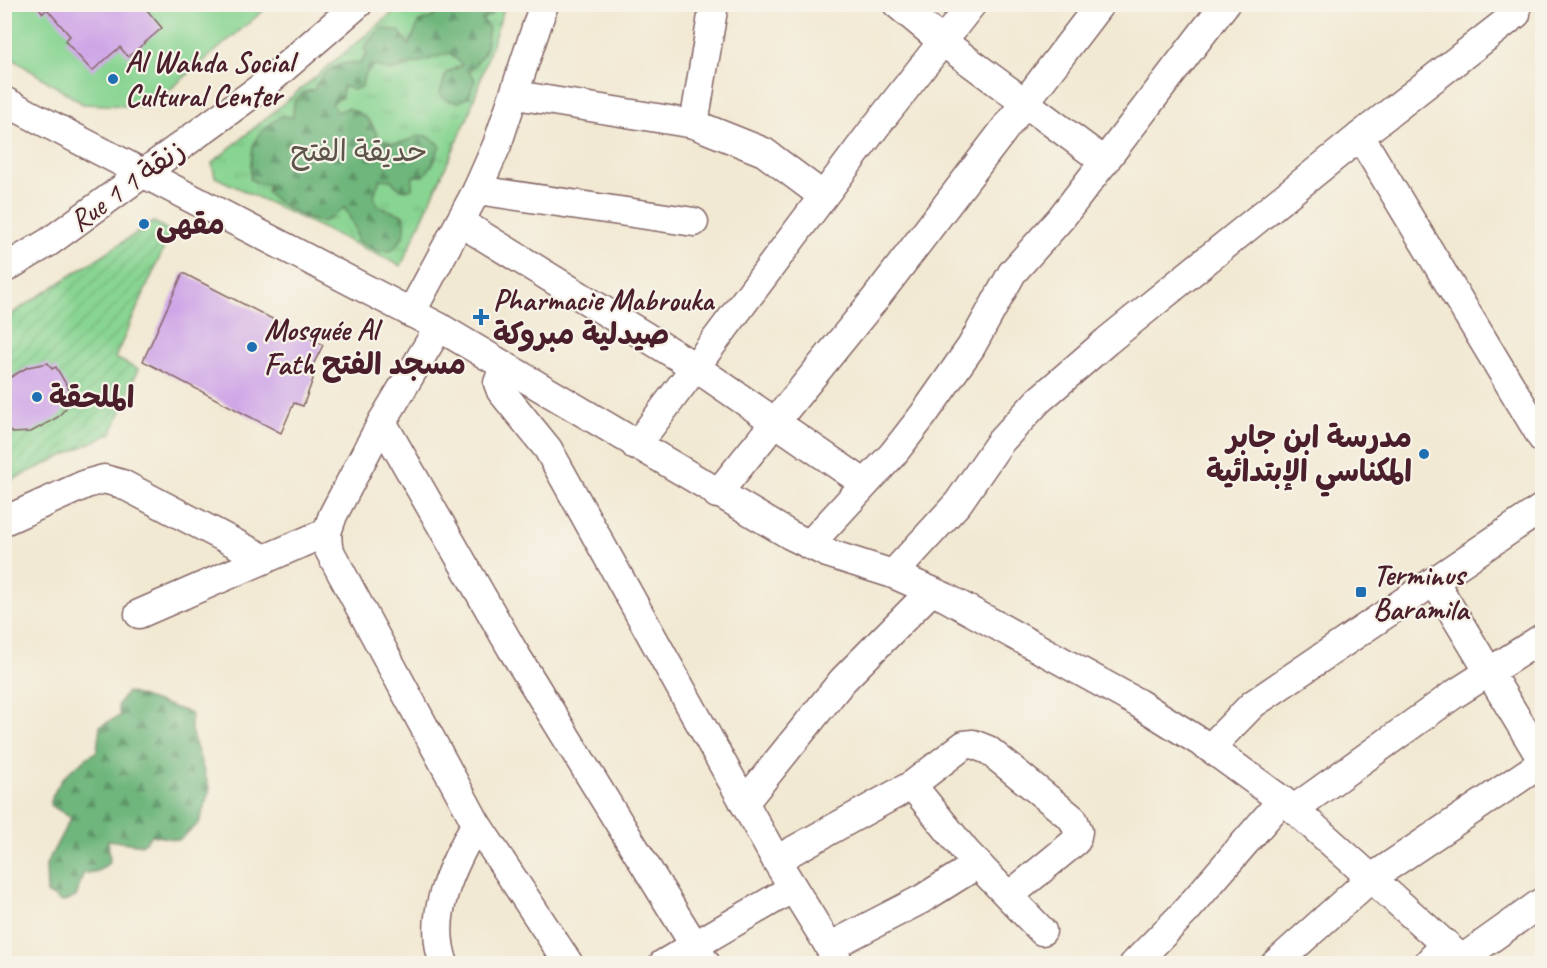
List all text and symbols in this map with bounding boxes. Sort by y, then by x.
place label: Al Wahda Social Cultural Center [125,43,299,115]
marker: Al Wahda Social Cultural Center [106,72,120,86]
street label: Rue 1 زنقة 1 [62,130,192,240]
park label: حديقة الفتح [290,132,428,171]
place label: مقهى [156,205,225,243]
marker: مقهى [137,217,151,231]
place label: Pharmacie Mabrouka صيدلية مبروكة [493,281,716,353]
marker: Pharmacie Mabrouka صيدلية مبروكة [474,310,488,324]
place label: Mosquée Al Fath مسجد الفتح [264,311,466,383]
marker: Mosquée Al Fath مسجد الفتح [245,340,259,354]
place label: الملحقة [49,378,135,416]
marker: الملحقة [30,390,44,404]
place label: مدرسة ابن جابر المكناسي الإبتدائية [1206,418,1412,497]
marker: مدرسة ابن جابر المكناسي الإبتدائية [1417,447,1431,461]
place label: Terminus Baramila [1373,556,1471,628]
marker: Terminus Baramila [1354,585,1368,599]

